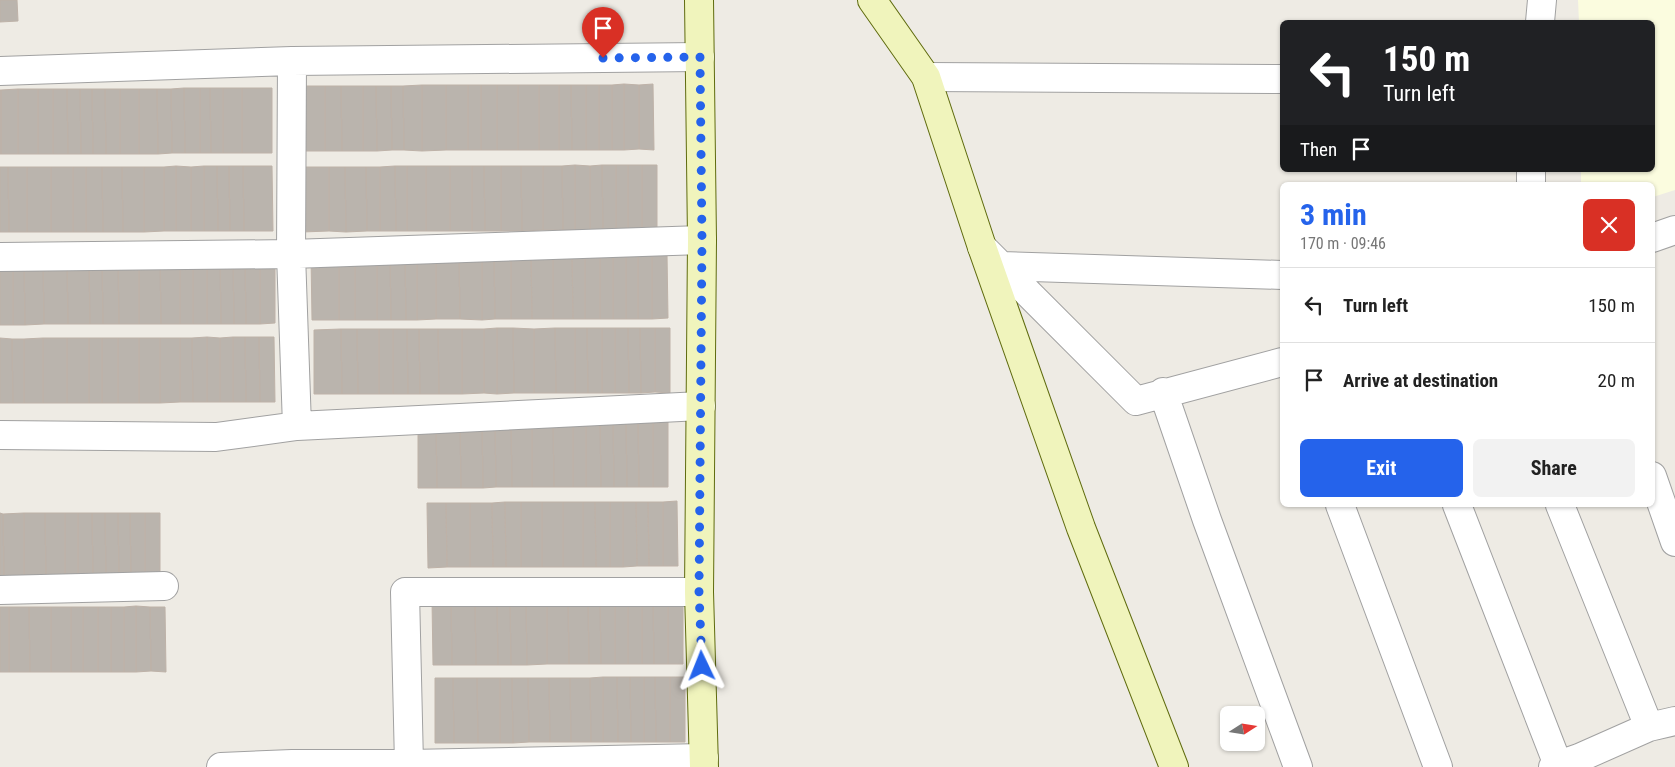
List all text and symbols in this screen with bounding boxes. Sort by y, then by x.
pin [582,7,624,58]
icon: arrive [589,14,617,42]
text: 150 m [1383,39,1470,80]
icon: left [1300,40,1365,105]
text: Turn left [1383,81,1455,106]
icon: arrive [1347,135,1375,163]
text: Then [1300,138,1337,161]
text: 3 min [1300,197,1367,232]
button: close [1583,199,1635,251]
text: 170 m · 09:46 [1300,234,1386,253]
icon: left [1300,291,1328,319]
text: Turn left [1343,294,1408,317]
text: 150 m [1588,294,1635,317]
icon: arrive [1300,366,1328,394]
text: Arrive at destination [1343,369,1498,392]
text: 20 m [1598,369,1635,392]
button: Exit [1300,439,1463,497]
button: Share [1473,439,1635,497]
position arrow [675,639,727,691]
north arrow [1220,706,1265,751]
map controls [1220,706,1265,751]

